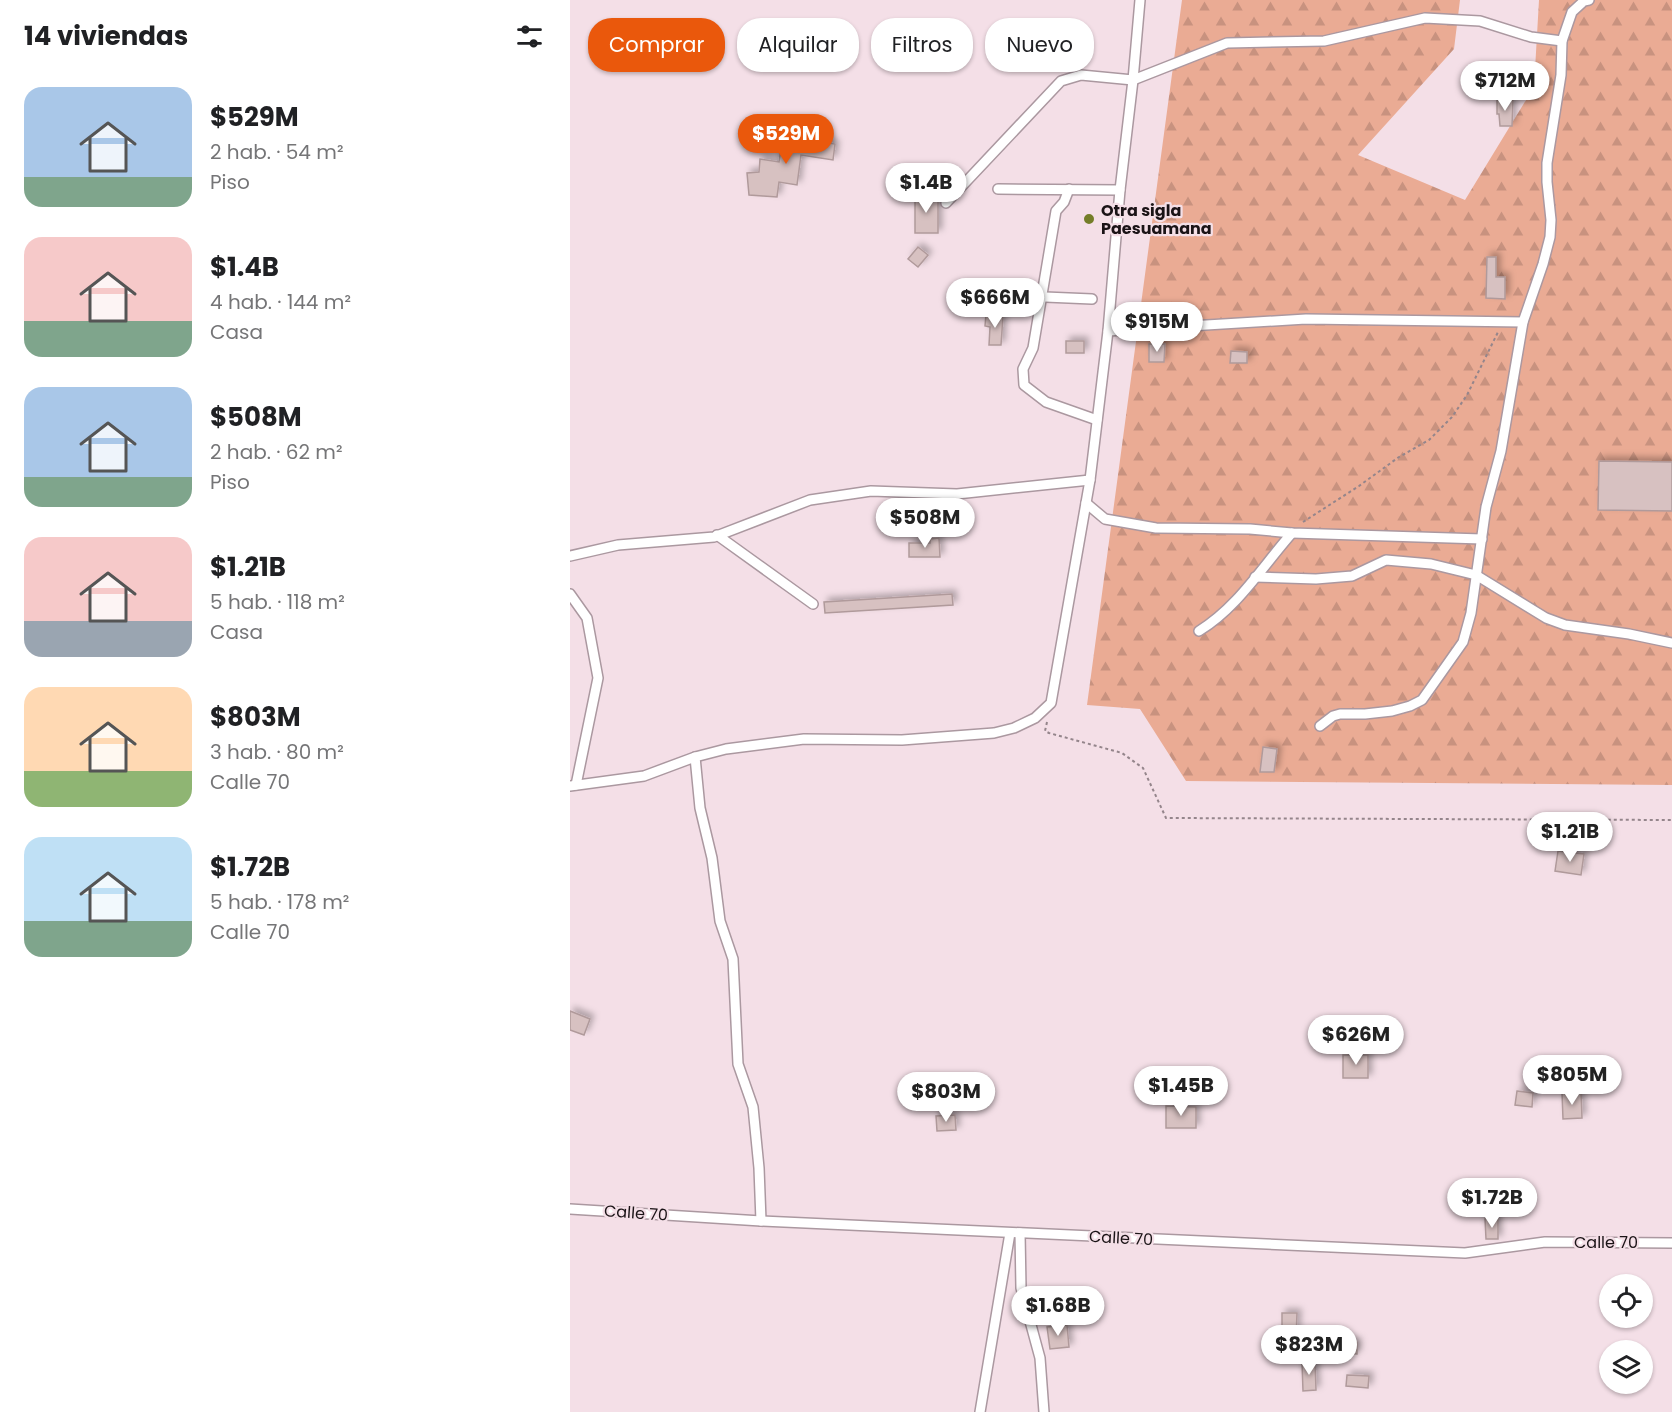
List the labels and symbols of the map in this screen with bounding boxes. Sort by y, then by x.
pin: $712M [1463,61,1547,112]
pin: $529M [744,114,828,165]
pin: $1.4B [884,163,968,214]
place label: Otra sigla Paesuamana [1101,199,1212,240]
marker: Otra sigla Paesuamana [1082,212,1096,226]
pin: $666M [953,278,1037,329]
pin: $915M [1115,302,1199,353]
pin: $508M [883,498,967,549]
pin: $1.21B [1521,812,1619,863]
pin: $626M [1314,1015,1398,1066]
pin: $805M [1530,1055,1614,1106]
pin: $1.45B [1132,1066,1230,1117]
pin: $803M [904,1072,988,1123]
pin: $1.72B [1443,1178,1541,1229]
street label: Calle 70 [603,1199,669,1227]
street label: Calle 70 [1088,1225,1154,1251]
street label: Calle 70 [1574,1231,1638,1254]
pin: $1.68B [1009,1286,1107,1337]
pin: $823M [1267,1325,1351,1376]

